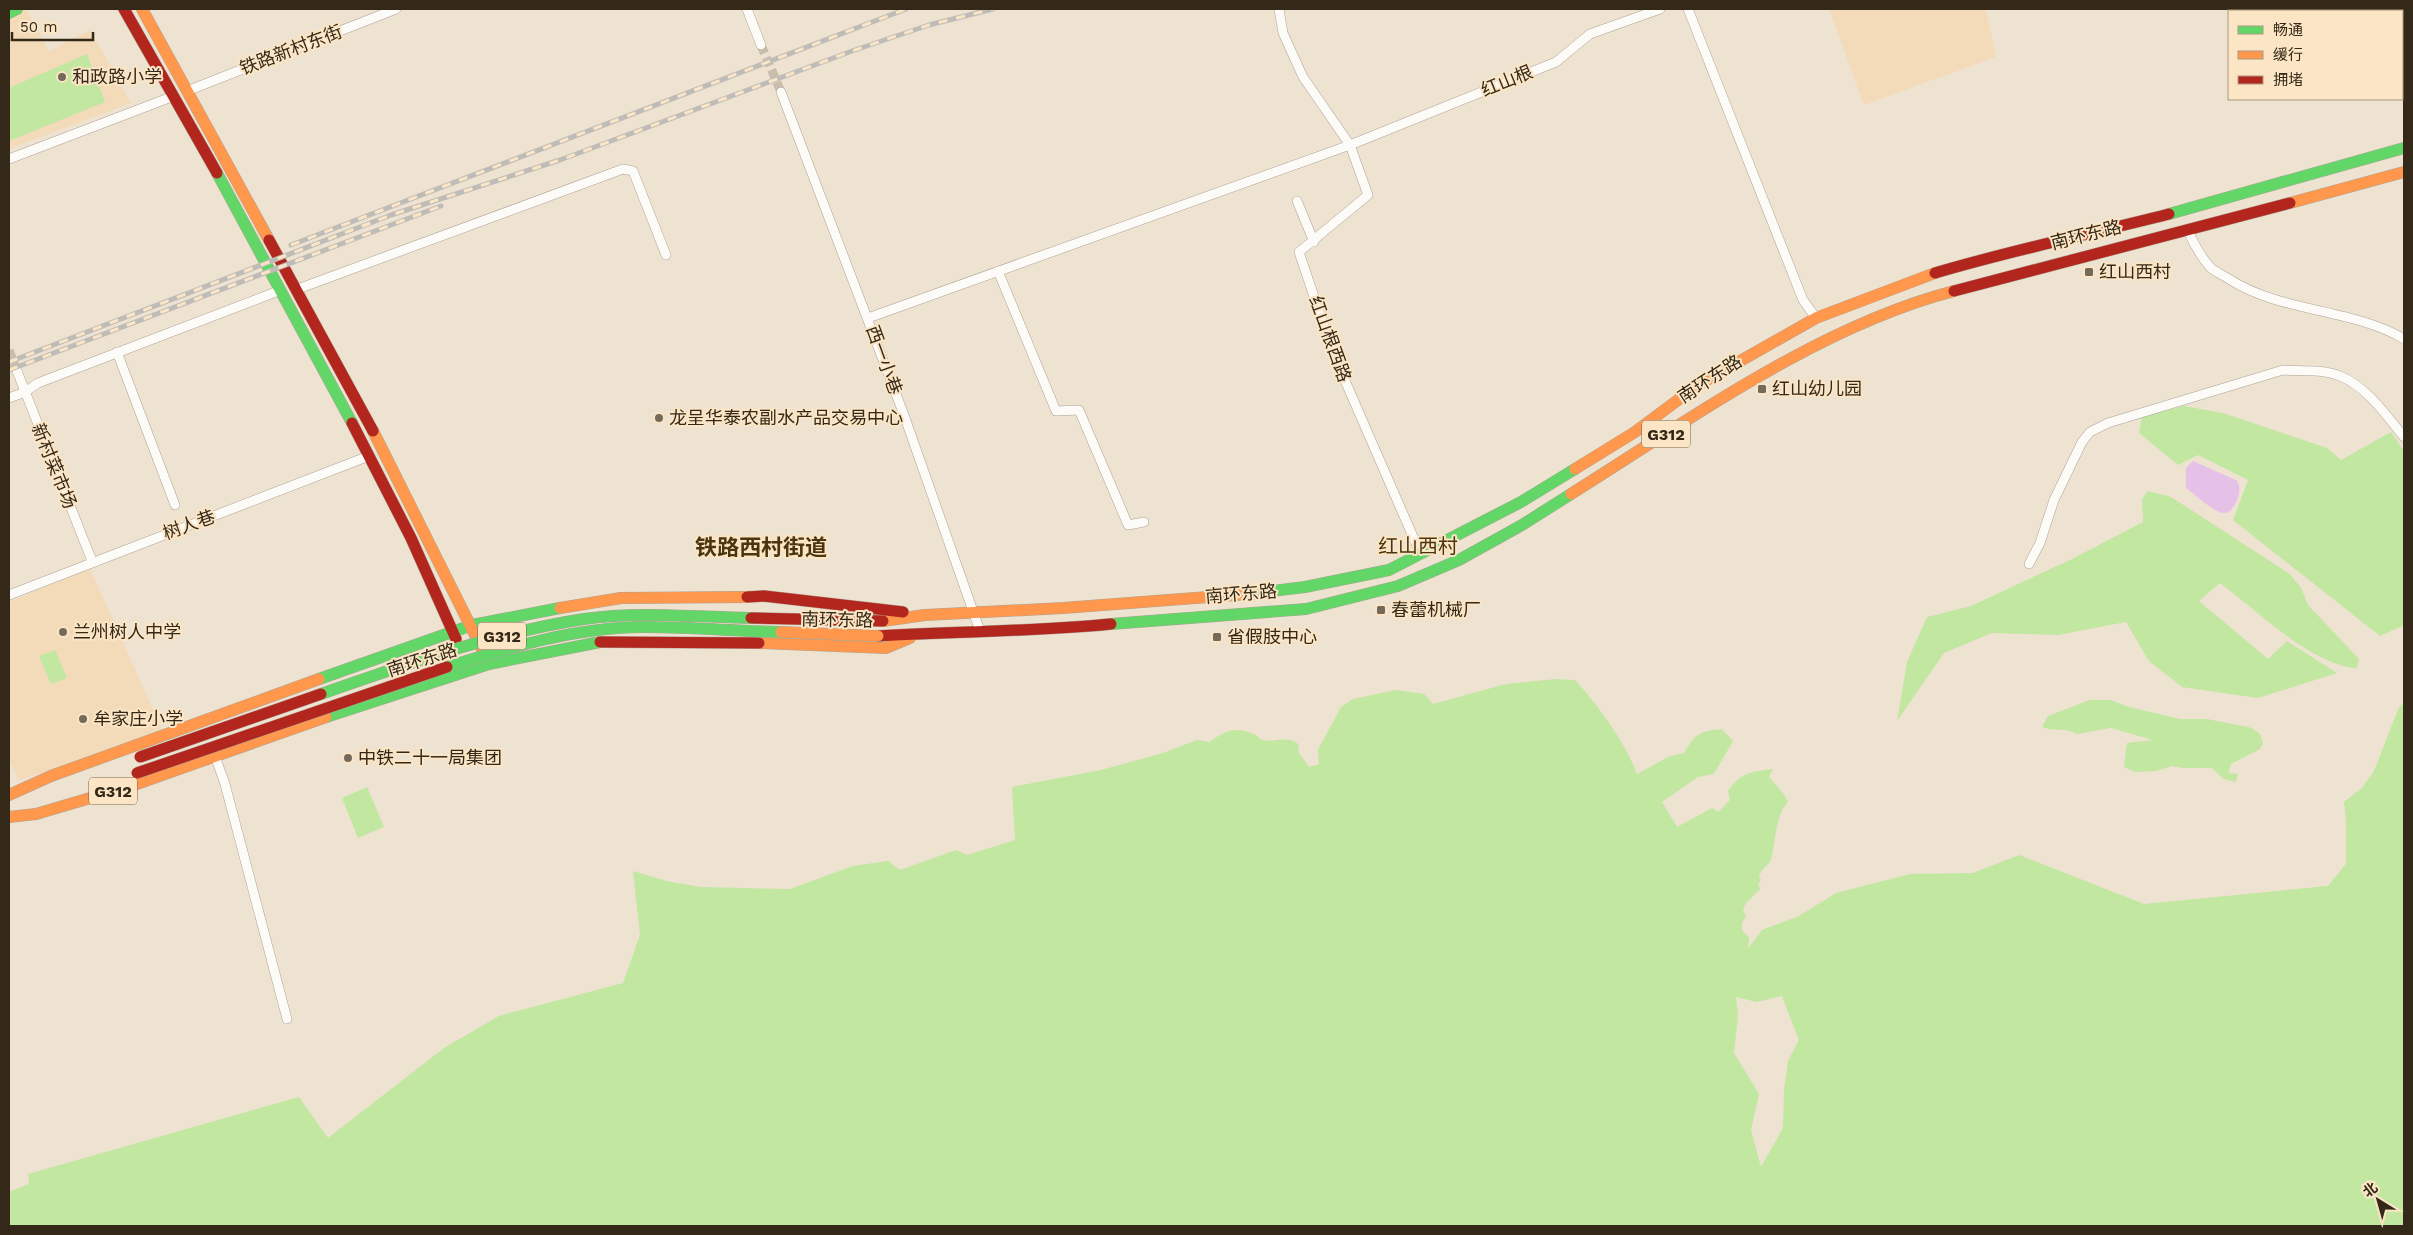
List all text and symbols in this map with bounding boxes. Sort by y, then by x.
scale bar [12,10,94,42]
legend [2228,10,2403,100]
text: 50 m [20,18,57,36]
street label: 铁路新村东街 [237,20,345,79]
text: 畅通 [2273,21,2303,39]
text: 缓行 [2273,46,2303,64]
street label: 红山根 [1478,61,1536,100]
place label: 和政路小学 [72,66,162,87]
marker: 和政路小学 [56,71,68,83]
text: 拥堵 [2273,71,2303,89]
street label: 南环东路 [2048,216,2123,253]
place label: 红山西村 [2099,261,2171,282]
marker: 红山西村 [2083,266,2095,278]
street label: 红山根西路 [1305,293,1356,385]
street label: 西一小巷 [862,322,907,397]
street label: 南环东路 [1674,350,1746,407]
place label: 红山幼儿园 [1772,378,1862,399]
marker: 红山幼儿园 [1756,383,1768,395]
place label: 龙呈华泰农副水产品交易中心 [669,407,903,428]
marker: 龙呈华泰农副水产品交易中心 [653,412,665,424]
street label: 新村菜市场 [28,420,81,511]
road number: G312 [1642,420,1690,448]
street label: 树人巷 [160,505,218,544]
district label: 红山西村 [1378,534,1458,558]
district label: 铁路西村街道 [695,535,827,560]
street label: 南环东路 [1204,580,1278,607]
place label: 春蕾机械厂 [1391,599,1481,620]
marker: 春蕾机械厂 [1375,604,1387,616]
street label: 南环东路 [801,608,873,631]
place label: 兰州树人中学 [73,621,181,642]
road number: G312 [478,622,526,650]
marker: 兰州树人中学 [57,626,69,638]
place label: 省假肢中心 [1227,626,1317,647]
marker: 省假肢中心 [1211,631,1223,643]
street label: 南环东路 [384,638,459,681]
place label: 牟家庄小学 [93,708,183,729]
marker: 牟家庄小学 [77,713,89,725]
place label: 中铁二十一局集团 [358,747,502,768]
marker: 中铁二十一局集团 [342,752,354,764]
road number: G312 [89,778,137,804]
north arrow [2353,1175,2403,1225]
text: 北 [2360,1179,2381,1200]

